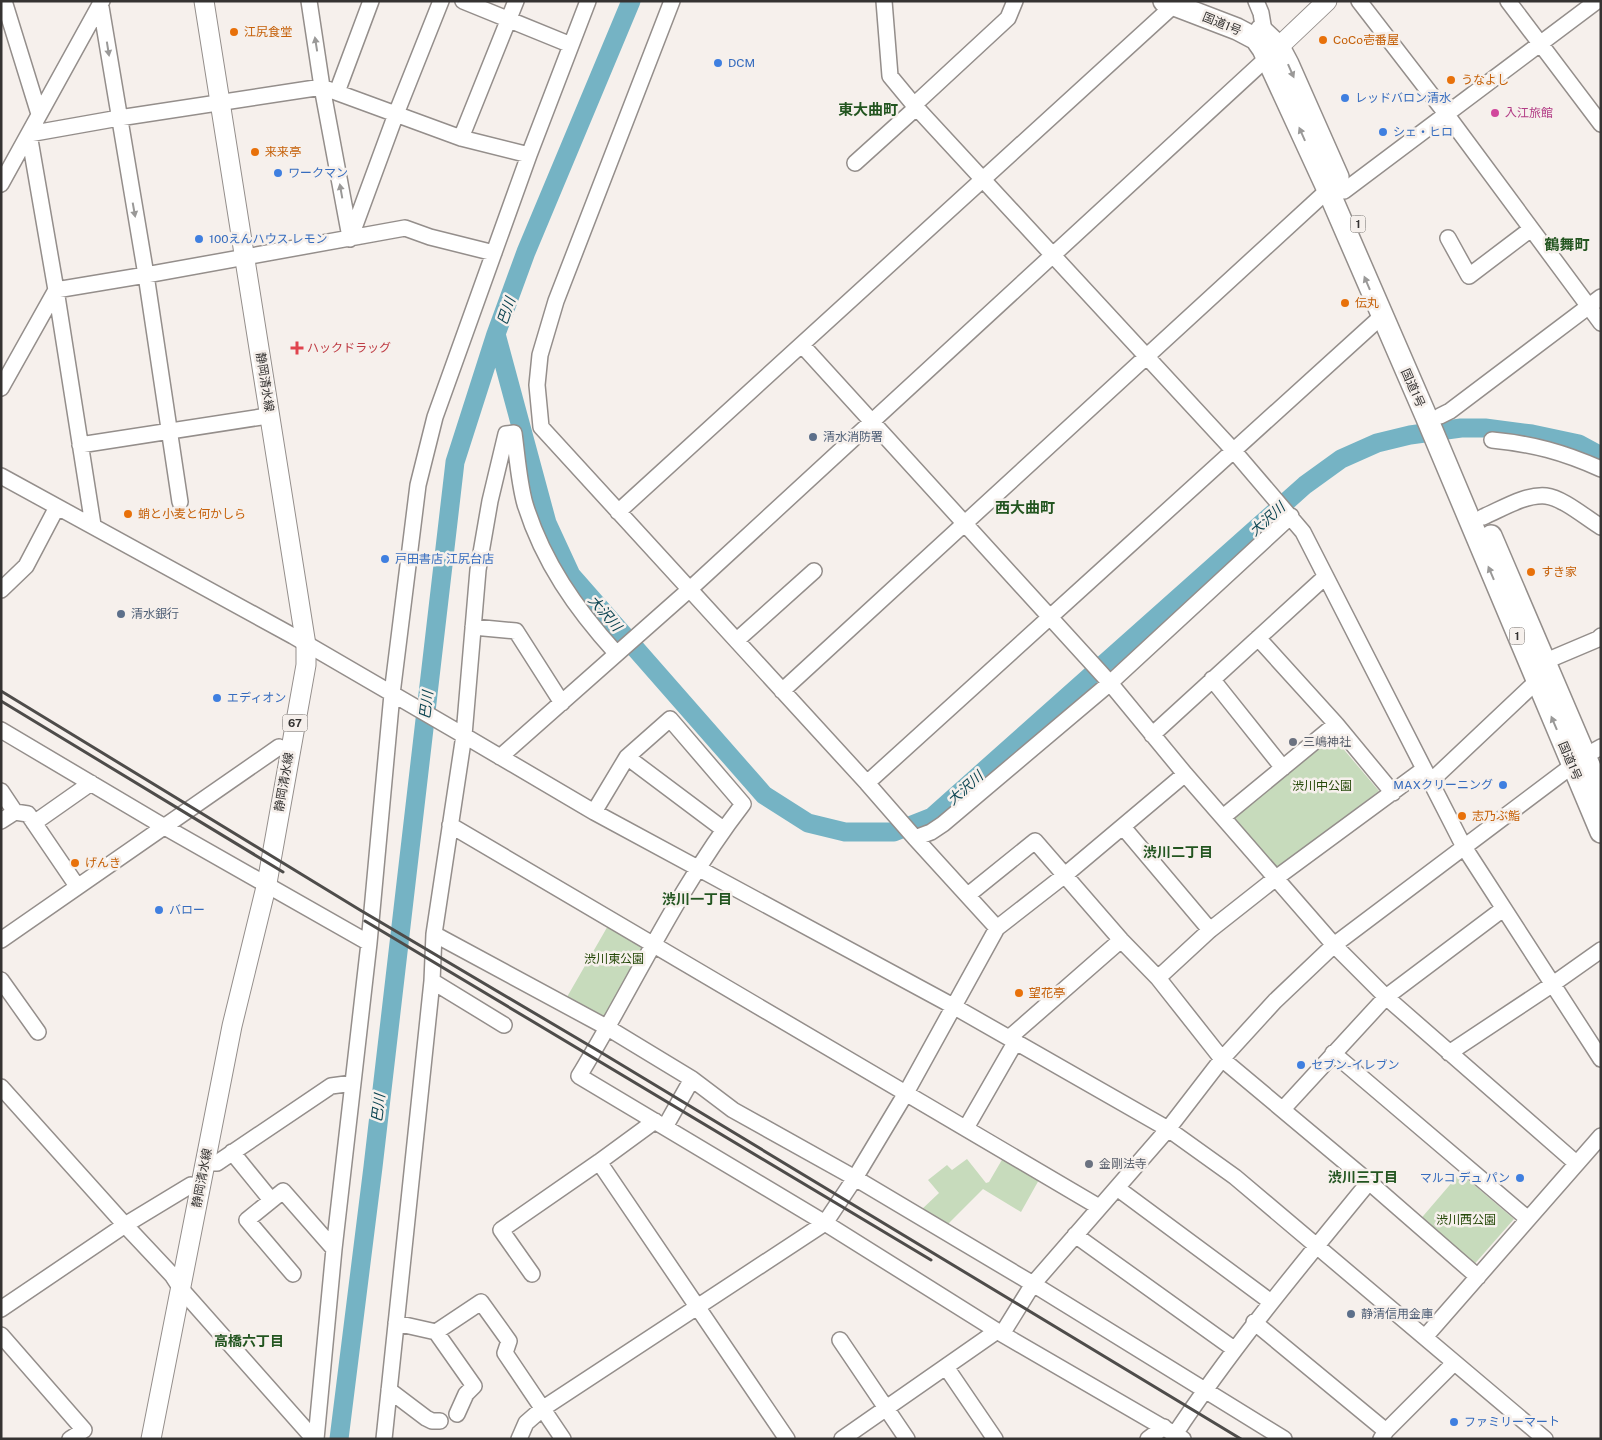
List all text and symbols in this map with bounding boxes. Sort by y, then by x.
street label: 国道1号 [1200,10,1244,38]
place label: 江尻食堂 [244,25,292,39]
marker: 江尻食堂 [228,26,240,38]
place label: CoCo壱番屋 [1333,33,1399,47]
marker: CoCo壱番屋 [1317,34,1329,46]
one-way arrow [311,36,319,52]
one-way arrow [104,42,112,58]
place label: DCM [728,56,755,70]
marker: DCM [712,57,724,69]
one-way arrow [1288,64,1296,78]
place label: うなよし [1461,73,1509,87]
marker: うなよし [1445,74,1457,86]
place label: レッドバロン清水 [1355,91,1451,105]
marker: レッドバロン清水 [1339,92,1351,104]
district label: 東大曲町 [838,101,898,118]
place label: 入江旅館 [1505,106,1553,120]
marker: 入江旅館 [1489,107,1501,119]
place label: シェ・ヒロ [1393,125,1453,139]
marker: シェ・ヒロ [1377,126,1389,138]
one-way arrow [1298,127,1306,141]
place label: 来来亭 [265,145,301,159]
marker: 来来亭 [249,146,261,158]
place label: ワークマン [288,166,348,180]
marker: ワークマン [272,167,284,179]
one-way arrow [337,182,345,198]
one-way arrow [131,202,139,218]
road number: 1 [1350,215,1366,232]
place label: 100えんハウス レモン [209,232,327,246]
marker: 100えんハウス レモン [193,233,205,245]
district label: 鶴舞町 [1544,236,1590,253]
one-way arrow [1363,276,1371,290]
water label: 巴川 [494,293,519,327]
place label: 伝丸 [1355,296,1379,310]
marker: 伝丸 [1339,297,1351,309]
place label: ハックドラッグ [307,341,391,355]
marker: ハックドラッグ [291,342,303,354]
street label: 静岡清水線 [253,351,277,413]
street label: 国道1号 [1398,366,1428,410]
place label: 清水消防署 [823,430,883,444]
marker: 清水消防署 [807,431,819,443]
water label: 大沢川 [1246,498,1289,539]
district label: 西大曲町 [995,499,1055,516]
place label: 蛸と小麦と何かしら [138,507,246,521]
marker: 蛸と小麦と何かしら [122,508,134,520]
place label: 戸田書店 江尻台店 [395,552,494,566]
marker: 戸田書店 江尻台店 [379,553,391,565]
one-way arrow [1487,565,1495,580]
place label: すき家 [1541,565,1577,579]
marker: すき家 [1525,566,1537,578]
water label: 大沢川 [585,592,626,636]
place label: 清水銀行 [131,607,179,621]
marker: 清水銀行 [115,608,127,620]
road number: 1 [1510,628,1524,644]
water label: 巴川 [416,688,436,720]
place label: エディオン [227,691,286,705]
marker: エディオン [211,692,223,704]
road number: 67 [282,714,308,731]
one-way arrow [1550,716,1558,730]
place label: 三嶋神社 [1303,735,1351,749]
marker: 三嶋神社 [1287,736,1299,748]
street label: 国道1号 [1556,739,1584,783]
street label: 静岡清水線 [272,751,296,813]
water label: 大沢川 [944,767,987,808]
place label: MAXクリーニング [1393,778,1493,792]
park label: 渋川中公園 [1292,779,1352,793]
marker: MAXクリーニング [1497,779,1509,791]
place label: 志乃ぶ鮨 [1472,809,1520,823]
marker: 志乃ぶ鮨 [1456,810,1468,822]
district label: 渋川二丁目 [1143,844,1213,860]
place label: げんき [85,856,121,870]
marker: げんき [69,857,81,869]
district label: 渋川一丁目 [662,891,732,907]
place label: バロー [169,903,205,917]
marker: バロー [153,904,165,916]
park label: 渋川東公園 [584,952,644,966]
place label: 望花亭 [1029,986,1065,1000]
marker: 望花亭 [1013,987,1025,999]
place label: セブン-イレブン [1311,1058,1400,1072]
marker: セブン-イレブン [1295,1059,1307,1071]
water label: 巴川 [368,1091,388,1123]
street label: 静岡清水線 [189,1147,215,1209]
place label: 金剛法寺 [1099,1157,1147,1171]
marker: 金剛法寺 [1083,1158,1095,1170]
district label: 渋川三丁目 [1328,1169,1398,1185]
place label: マルコ デュ パン [1420,1171,1510,1185]
marker: マルコ デュ パン [1514,1172,1526,1184]
park label: 渋川西公園 [1436,1213,1496,1227]
place label: 静清信用金庫 [1361,1307,1433,1321]
marker: 静清信用金庫 [1345,1308,1357,1320]
district label: 高橋六丁目 [214,1333,284,1349]
place label: ファミリーマート [1464,1415,1560,1429]
marker: ファミリーマート [1448,1416,1460,1428]

